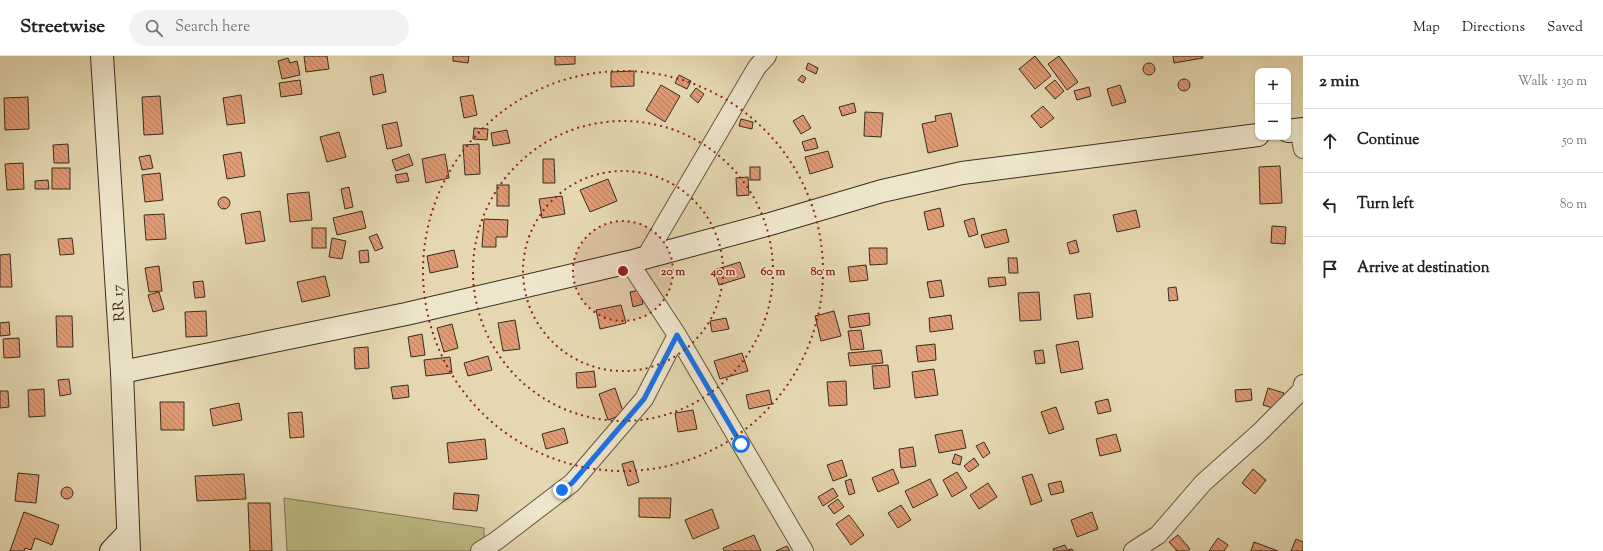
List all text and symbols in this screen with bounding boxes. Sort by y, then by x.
search box [129,10,409,46]
text: Streetwise [20,14,105,41]
icon: search [143,17,165,39]
text: Search here [175,17,250,38]
text: Map [1413,18,1440,38]
text: Directions [1462,18,1525,38]
text: Saved [1547,18,1583,38]
map controls [1255,68,1291,140]
button: + [1255,68,1291,104]
text: 2 min [1319,70,1360,94]
text: Walk · 130 m [1518,73,1587,91]
button: − [1255,104,1291,140]
icon: ahead [1319,130,1341,152]
text: Continue [1357,130,1419,151]
text: 50 m [1562,132,1587,150]
icon: left [1319,194,1341,216]
text: Turn left [1357,194,1414,215]
text: 80 m [1560,196,1587,214]
icon: arrive [1319,258,1341,280]
text: Arrive at destination [1357,258,1490,279]
text: 20 m [661,263,685,281]
text: 40 m [710,263,735,281]
text: 60 m [761,263,785,281]
text: 80 m [811,263,835,281]
centre of rings [616,264,630,278]
street label: RR 17 [108,283,131,322]
route start [732,435,750,453]
route end [553,481,571,499]

